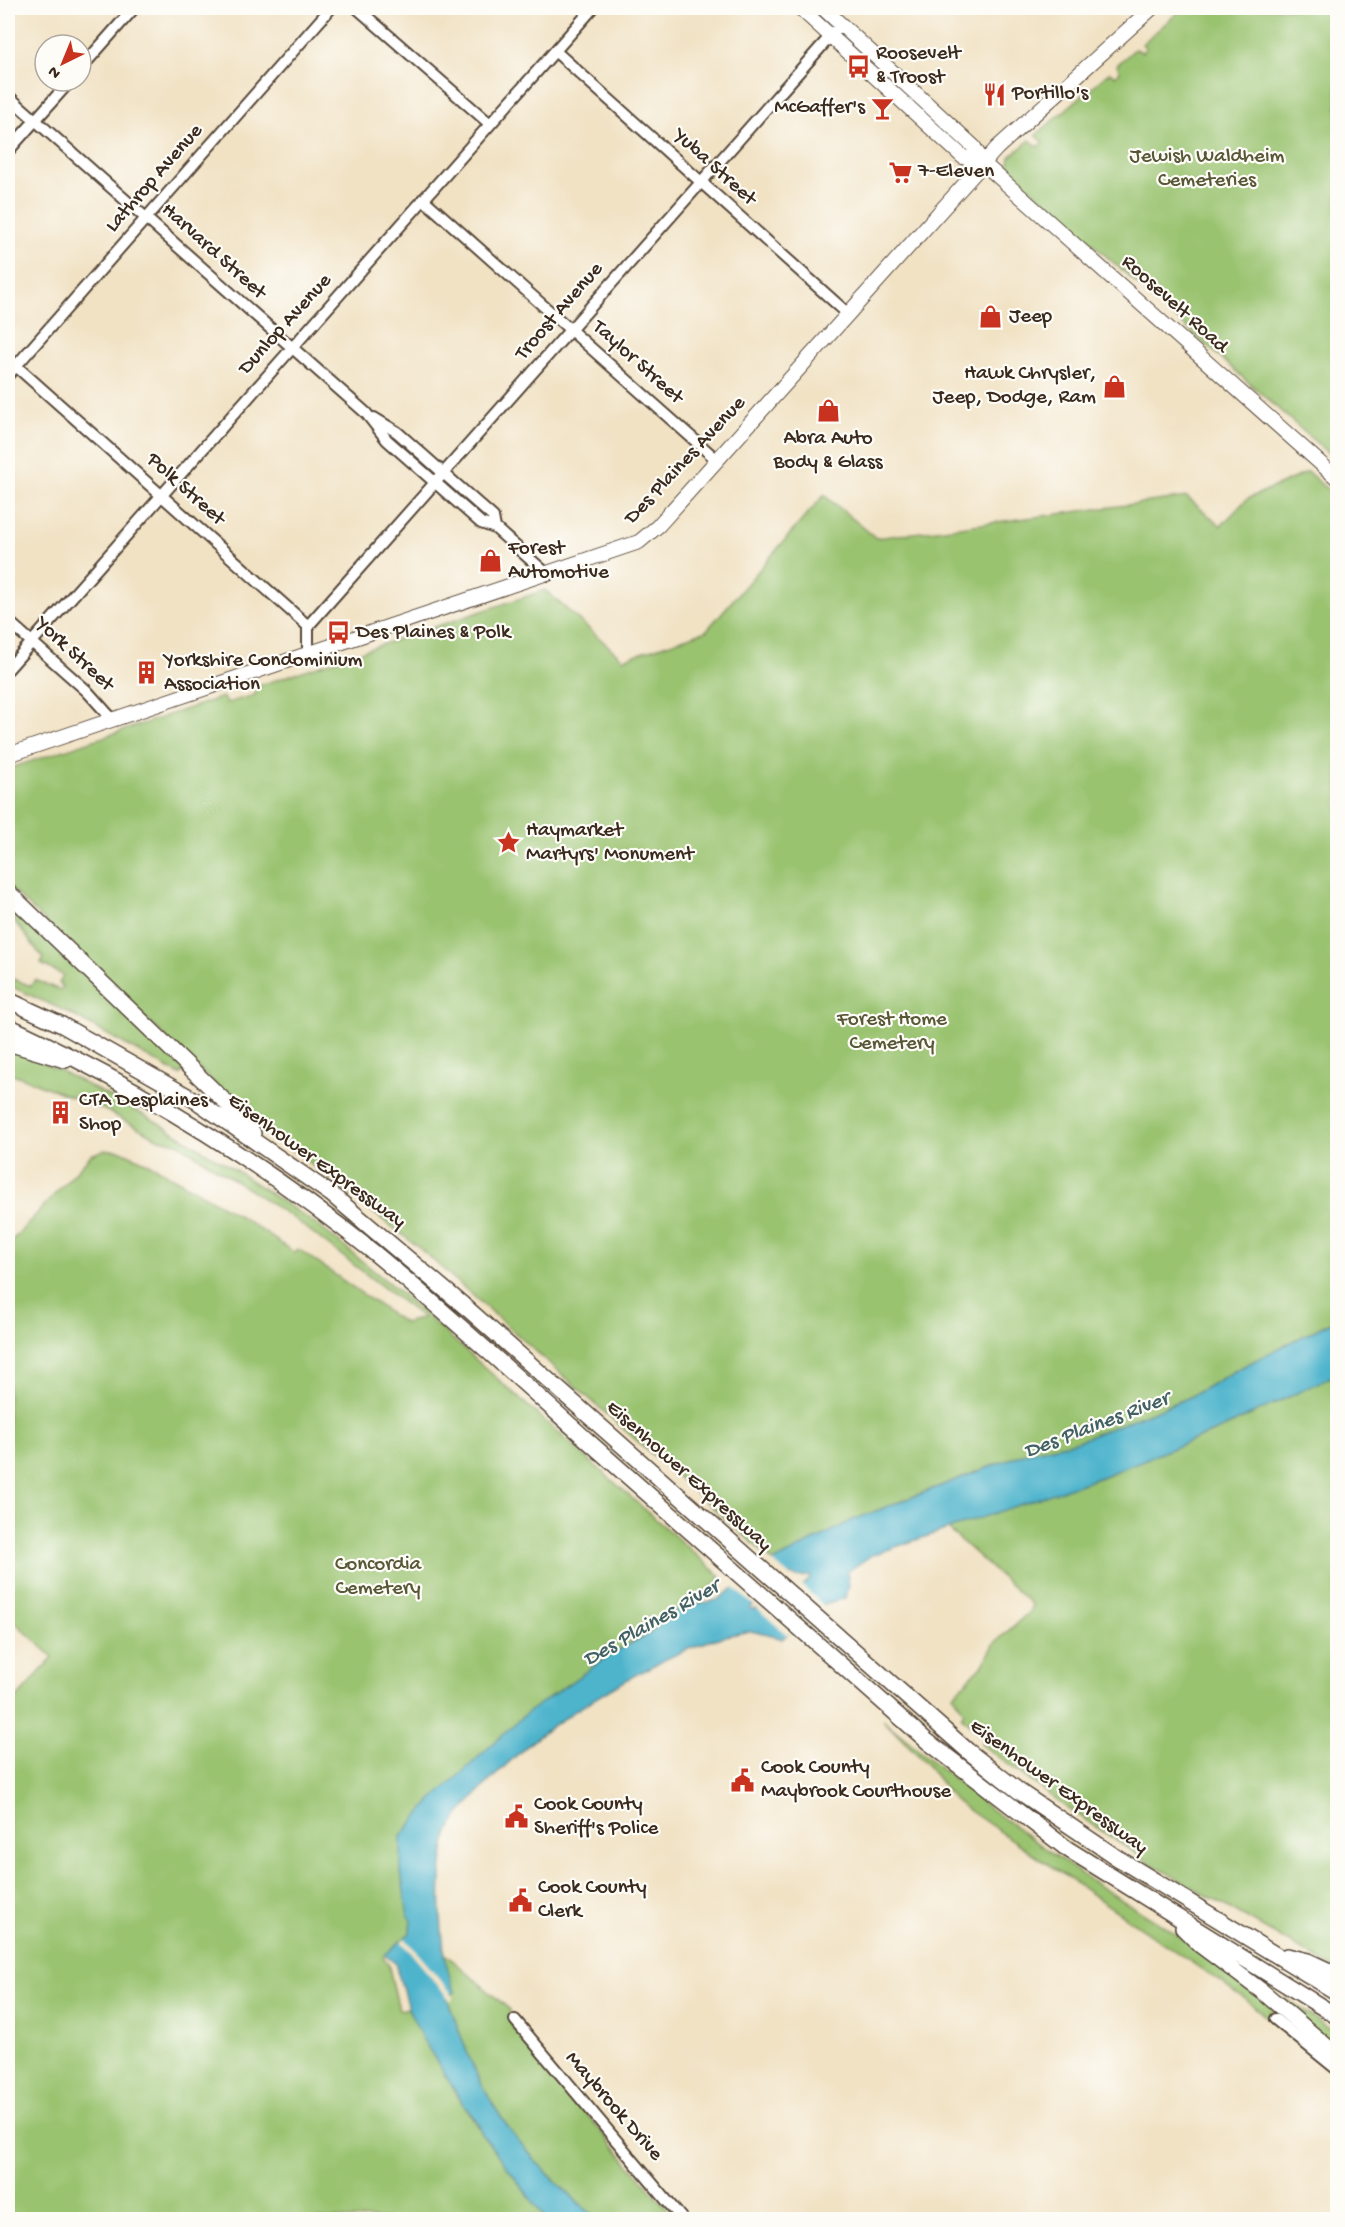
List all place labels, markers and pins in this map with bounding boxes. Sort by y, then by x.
place label: Roosevelt & Troost [876,42,963,91]
bus stop icon: Roosevelt & Troost [845,53,871,79]
restaurant icon: Portillo's [981,81,1007,107]
place label: Portillo's [1011,82,1090,107]
bar icon: McGaffer's [870,95,896,121]
place label: McGaffer's [774,96,866,121]
supermarket icon: 7-Eleven [887,159,913,185]
place label: 7-Eleven [917,160,994,185]
shop icon: Jeep [978,304,1004,330]
place label: Jeep [1009,305,1053,330]
place label: Hawk Chrysler, Jeep, Dodge, Ram [932,362,1096,411]
shop icon: Hawk Chrysler, Jeep, Dodge, Ram [1101,373,1127,399]
shop icon: Abra Auto Body & Glass [815,398,841,424]
place label: Abra Auto Body & Glass [773,427,884,476]
place label: Forest Automotive [507,537,610,586]
shop icon: Forest Automotive [477,548,503,574]
bus stop icon: Des Plaines & Polk [325,620,351,646]
place label: Des Plaines & Polk [354,621,513,646]
place label: Yorkshire Condominium Association [162,649,363,698]
building icon: Yorkshire Condominium Association [133,660,159,686]
place label: Haymarket Martyrs' Monument [526,819,696,868]
place icon: Haymarket Martyrs' Monument [495,830,521,856]
place label: CTA Desplaines Shop [79,1089,209,1138]
building icon: CTA Desplaines Shop [48,1100,74,1126]
place label: Cook County Maybrook Courthouse [761,1756,952,1805]
public building icon: Cook County Maybrook Courthouse [730,1767,756,1793]
place label: Cook County Sheriff's Police [534,1793,660,1842]
public building icon: Cook County Sheriff's Police [503,1804,529,1830]
place label: Cook County Clerk [538,1876,647,1925]
public building icon: Cook County Clerk [507,1887,533,1913]

